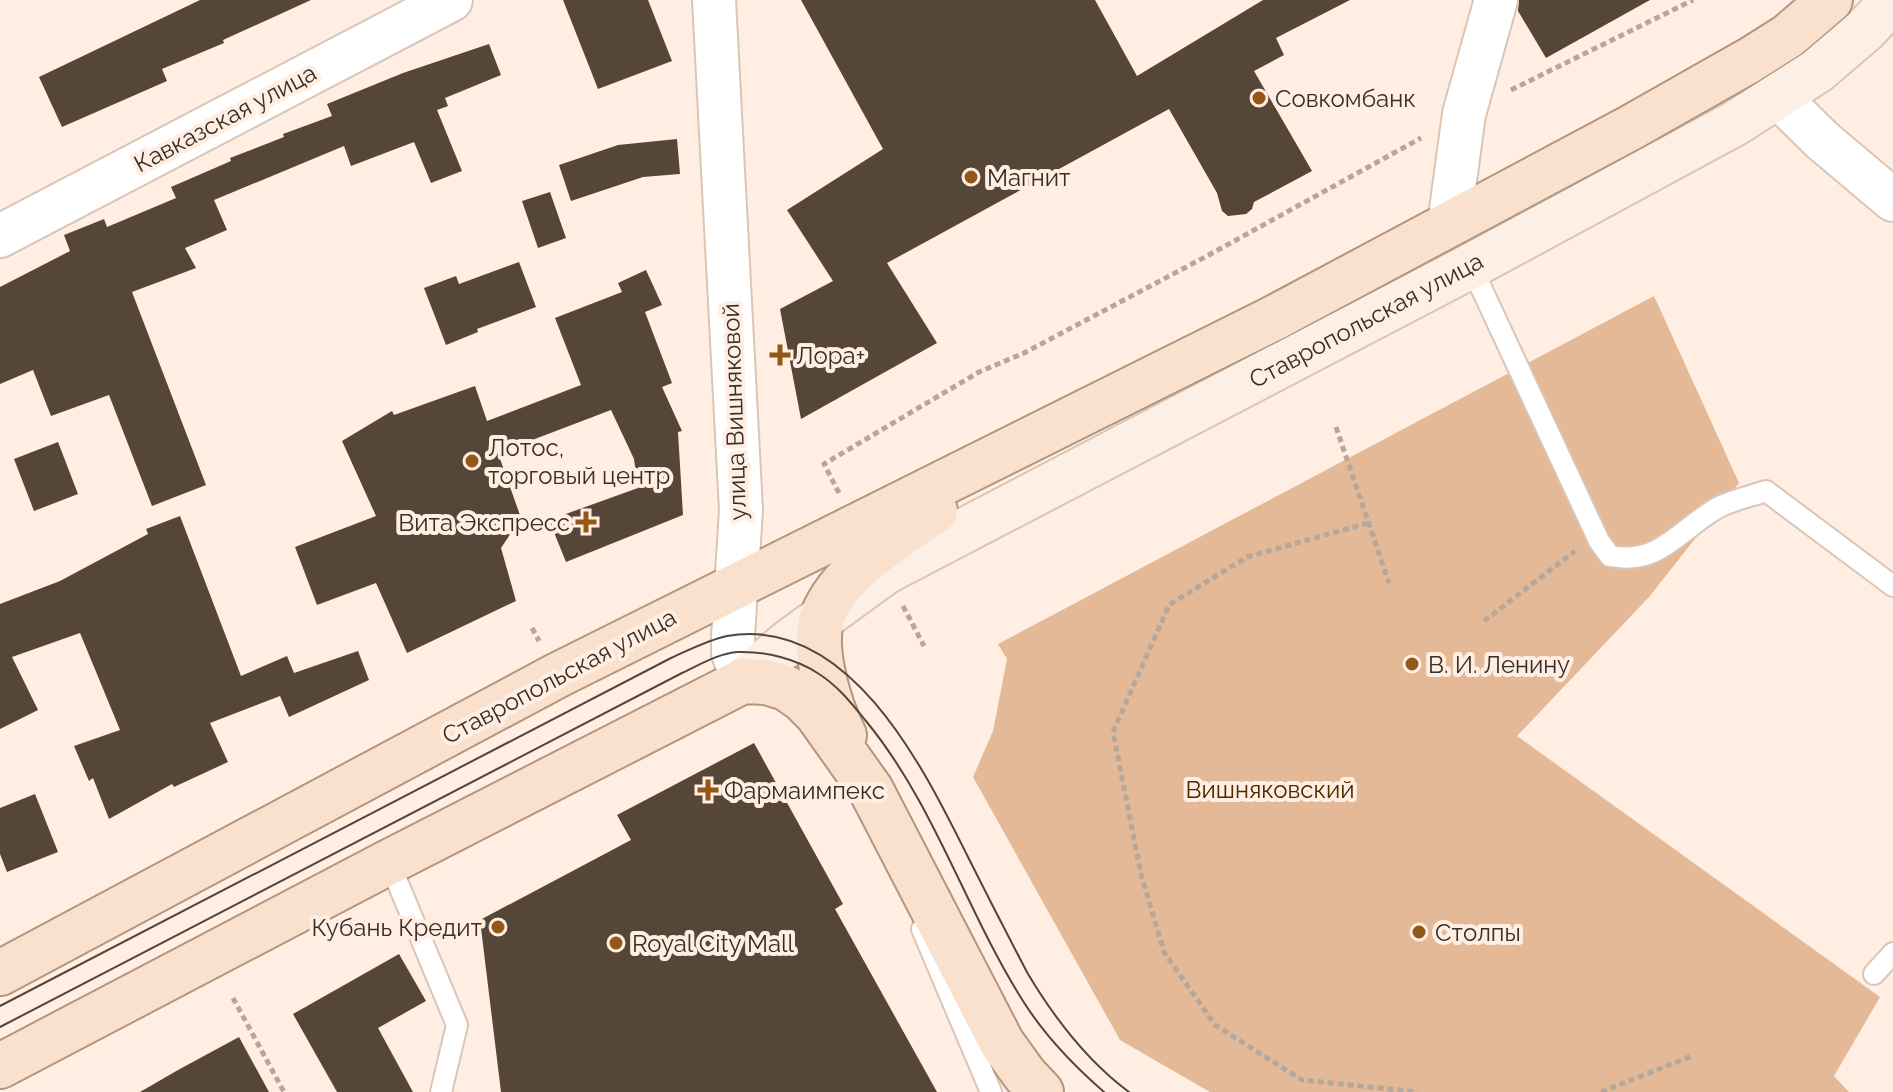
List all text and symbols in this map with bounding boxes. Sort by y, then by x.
street label: Кавказская улица [129,58,321,178]
place label: Совкомбанк [1275,84,1416,113]
marker: Совкомбанк [1250,89,1268,107]
place label: Магнит [987,163,1071,192]
marker: Магнит [962,168,980,186]
street label: Ставропольская улица [1244,246,1488,394]
street label: улица Вишняковой [716,303,752,521]
place label: Лора+ [796,341,866,370]
marker: Лора+ [771,346,789,364]
place label: Лотос, торговый центр [488,433,670,490]
marker: Лотос, торговый центр [463,452,481,470]
place label: Вита Экспресс [398,508,570,537]
marker: Вита Экспресс [577,513,595,531]
street label: Ставропольская улица [437,602,681,750]
place label: В. И. Ленину [1428,650,1570,679]
marker: В. И. Ленину [1403,655,1421,673]
park label: Вишняковский [1186,775,1354,804]
place label: Фармаимпекс [724,776,885,805]
marker: Фармаимпекс [699,781,717,799]
place label: Кубань Кредит [311,913,483,942]
marker: Кубань Кредит [489,918,507,936]
place label: Столпы [1435,918,1521,947]
marker: Столпы [1410,923,1428,941]
place label: Royal City Mall [632,929,795,958]
marker: Royal City Mall [607,934,625,952]

